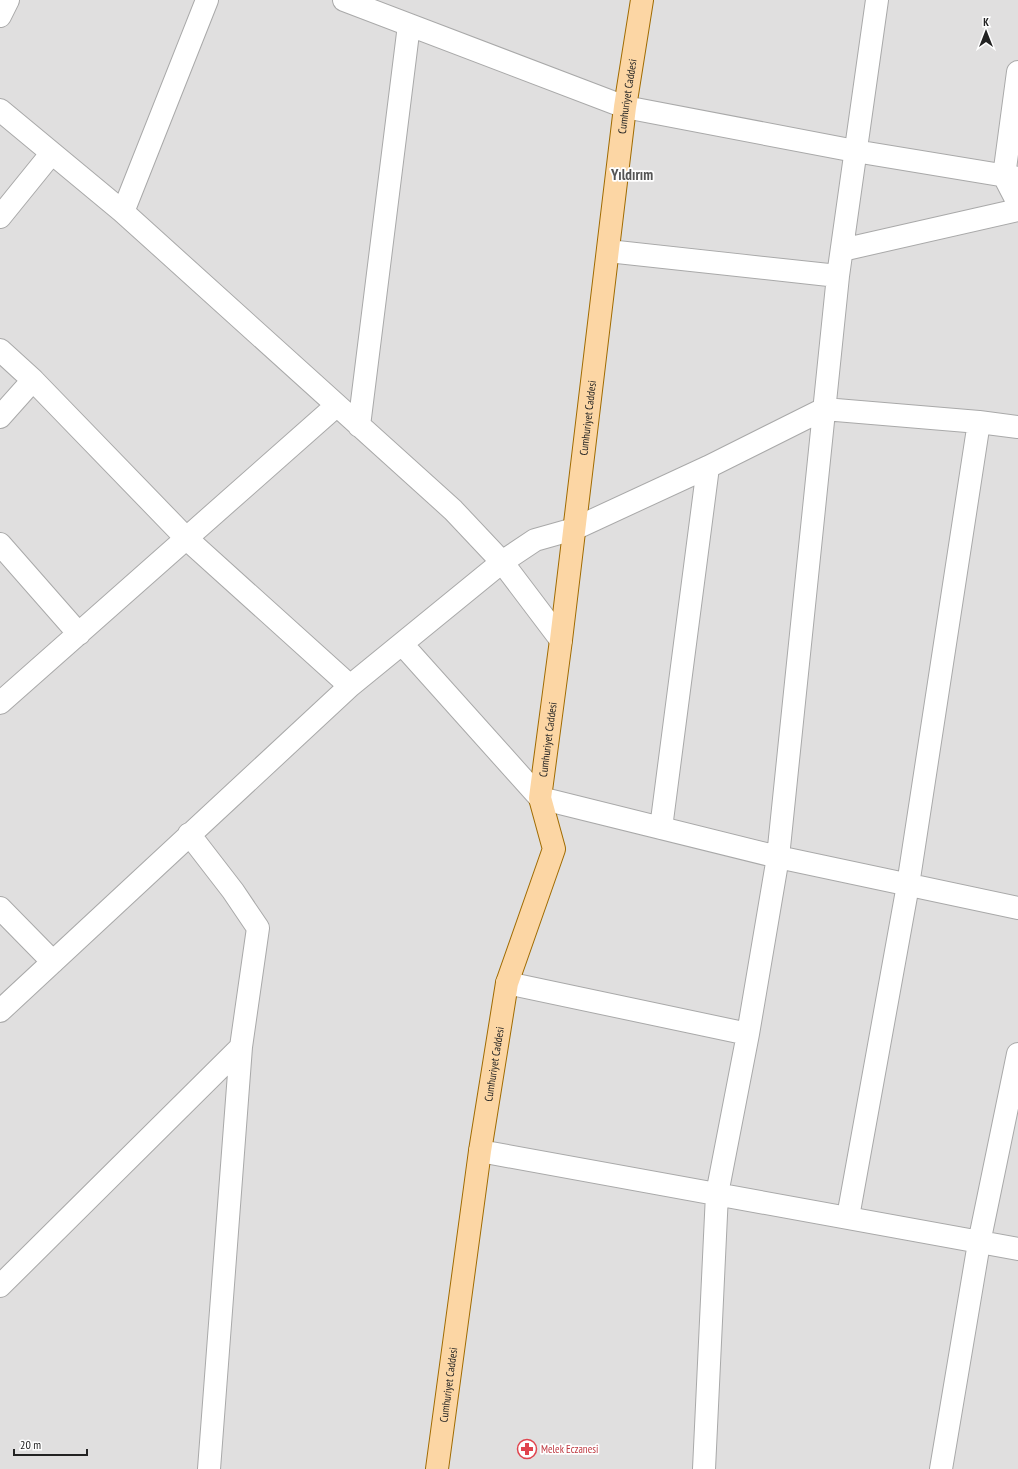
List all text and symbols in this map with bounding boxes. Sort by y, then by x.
north arrow [966,12,1006,52]
text: K [983,15,989,29]
street label: Cumhuriyet Caddesi [615,58,640,135]
district label: Yıldırım [610,165,653,184]
street label: Cumhuriyet Caddesi [576,380,599,456]
street label: Cumhuriyet Caddesi [536,701,560,778]
street label: Cumhuriyet Caddesi [481,1026,507,1102]
street label: Cumhuriyet Caddesi [436,1346,460,1423]
scale bar [14,1431,87,1457]
text: 20 m [20,1437,41,1452]
pharmacy icon: Melek Eczanesi [516,1438,538,1460]
place label: Melek Eczanesi [541,1442,598,1456]

